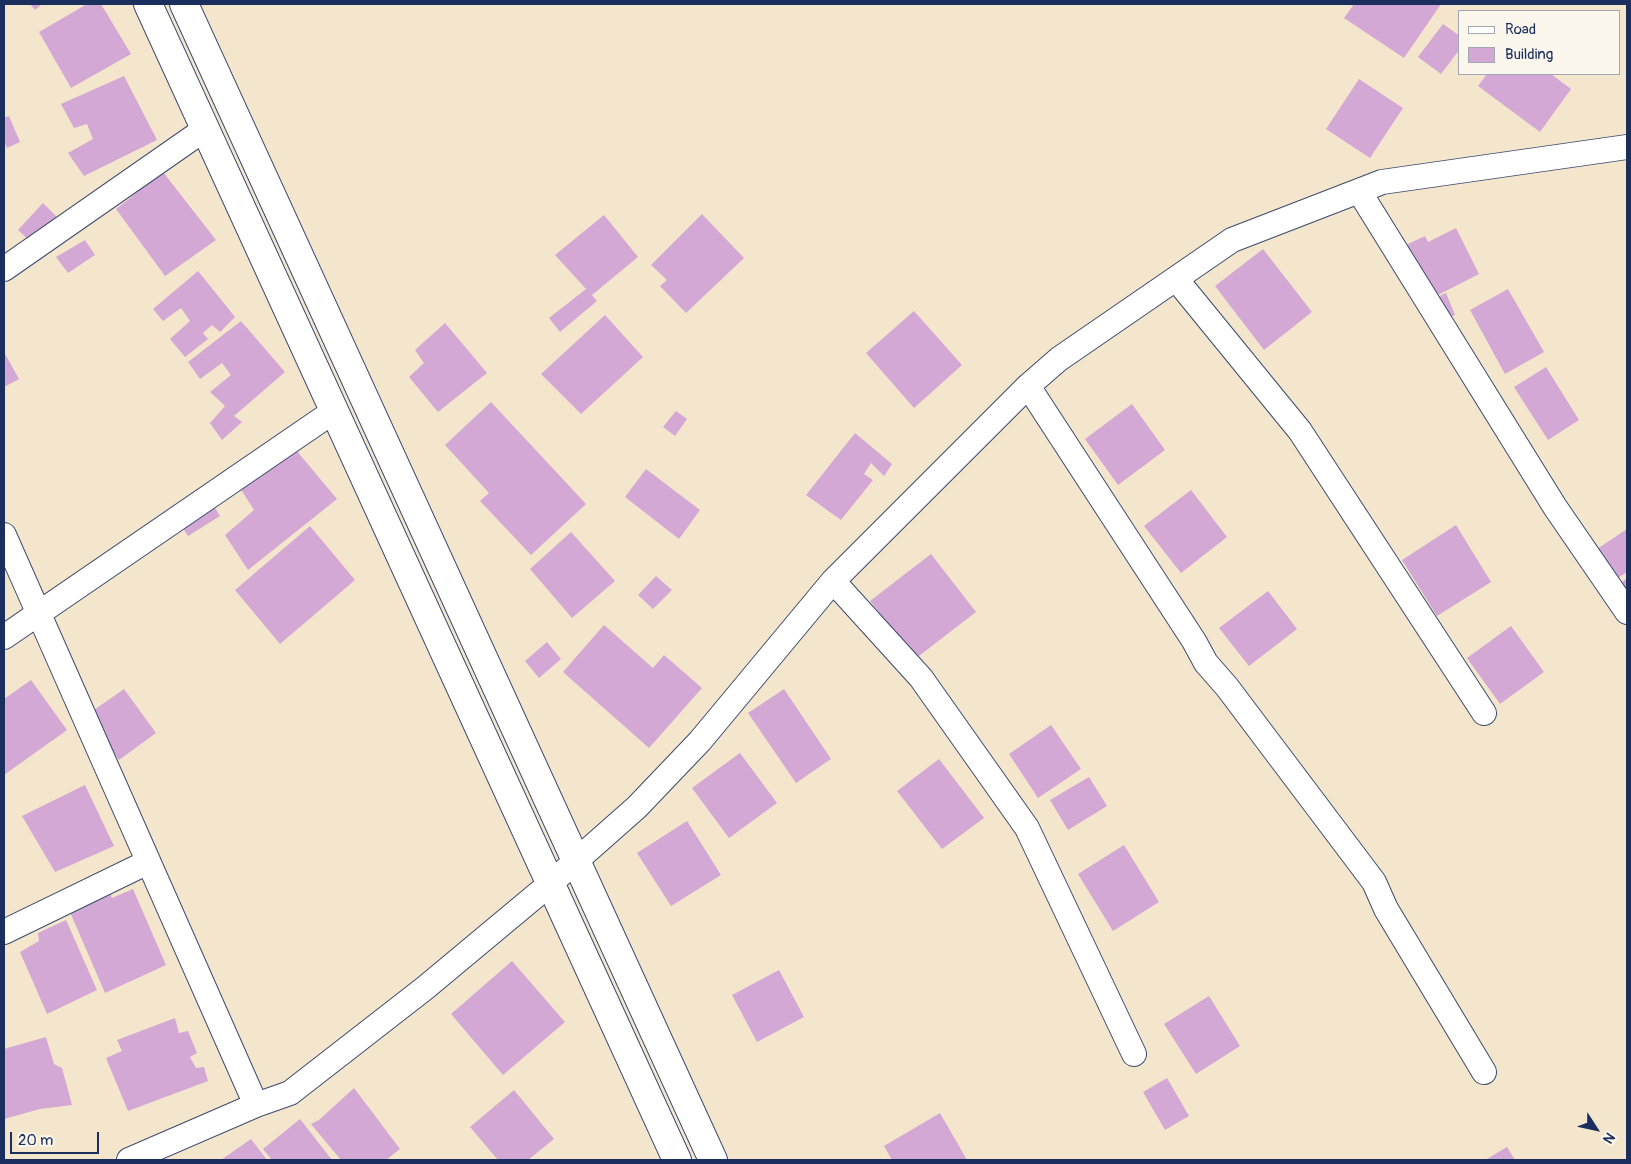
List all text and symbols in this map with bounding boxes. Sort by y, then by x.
legend [1458,10,1621,75]
text: Road [1505,20,1536,39]
text: Building [1505,45,1553,64]
north arrow [1571,1104,1621,1154]
scale bar [12,1122,101,1154]
text: N [1599,1129,1618,1147]
text: 20 m [18,1131,53,1150]

